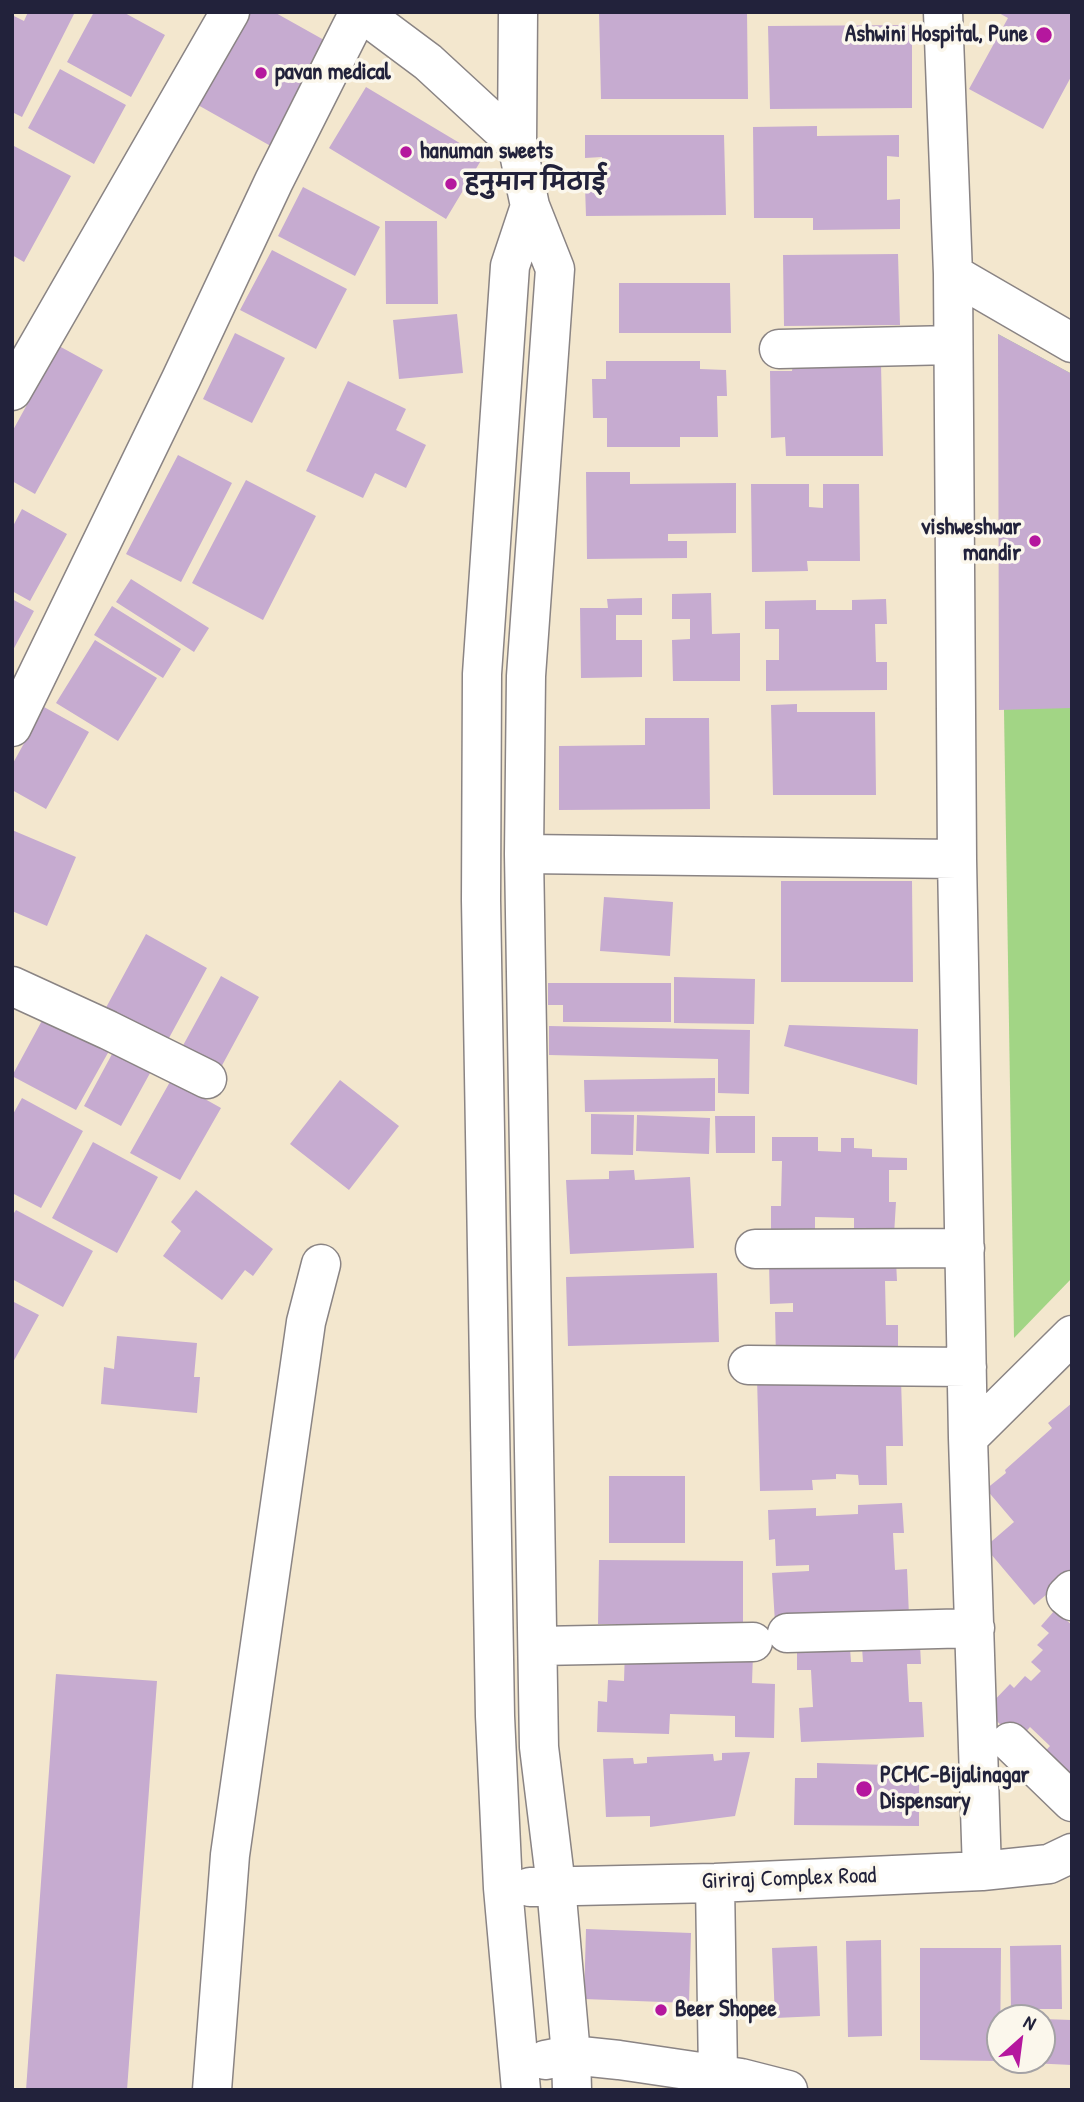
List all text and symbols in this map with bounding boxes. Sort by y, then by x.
place label: Ashwini Hospital, Pune [845,21,1028,49]
marker: Ashwini Hospital, Pune [1034,25,1054,45]
place label: pavan medical [275,59,391,87]
marker: pavan medical [253,65,269,81]
place label: hanuman sweets [420,138,553,166]
marker: hanuman sweets [398,144,414,160]
place label: हनुमान मिठाई [465,170,606,198]
marker: हनुमान मिठाई [443,176,459,192]
place label: vishweshwar mandir [921,514,1021,568]
marker: vishweshwar mandir [1027,533,1043,549]
place label: PCMC-Bijalinagar Dispensary [880,1762,1029,1816]
marker: PCMC-Bijalinagar Dispensary [854,1779,874,1799]
street label: Giriraj Complex Road [701,1862,877,1896]
place label: Beer Shopee [675,1996,777,2024]
marker: Beer Shopee [653,2002,669,2018]
north arrow [986,2004,1056,2074]
text: N [1019,2008,1040,2036]

